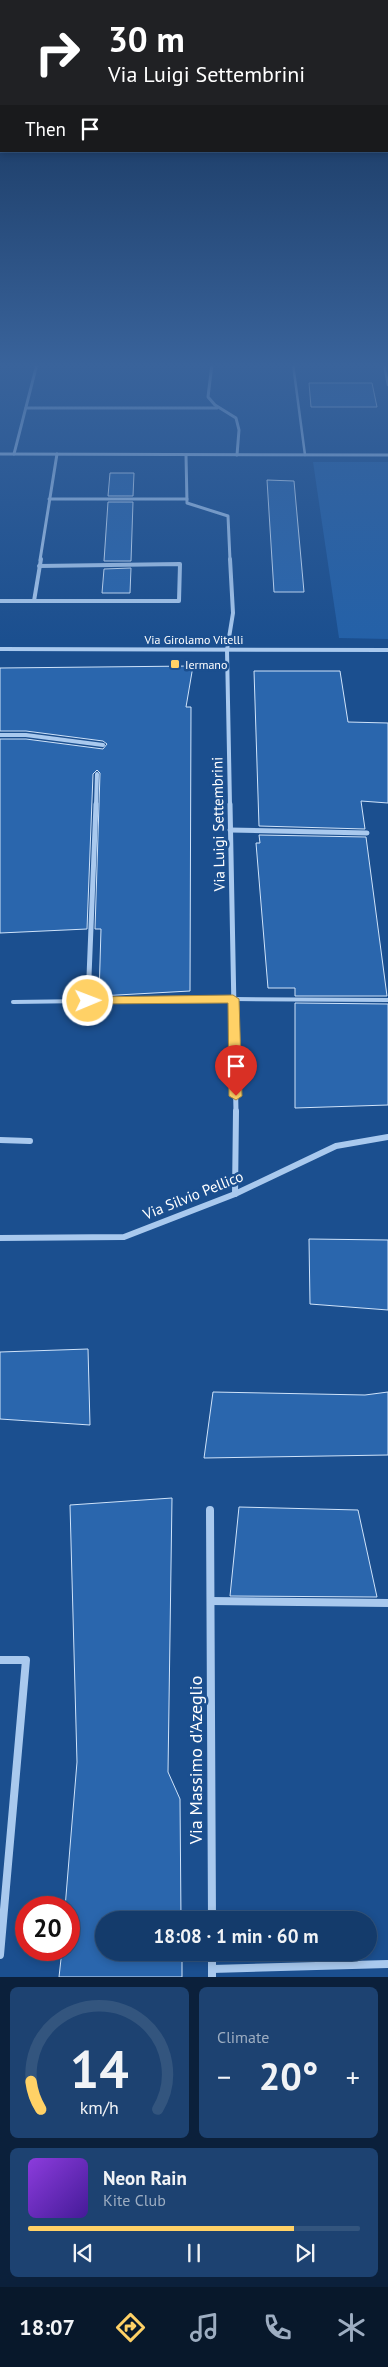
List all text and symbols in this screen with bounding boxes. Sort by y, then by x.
text: 30 m [108,16,185,62]
icon: right [25,20,90,85]
text: Via Luigi Settembrini [108,60,305,88]
icon: arrive [76,115,104,143]
text: Then [25,117,66,141]
street label: Via Girolamo Vitelli [143,632,244,647]
place label: Iermano [185,657,227,672]
marker: Iermano [169,658,181,670]
street label: Via Luigi Settembrini [207,757,229,892]
position arrow [61,974,113,1026]
pin [215,1045,257,1096]
icon: arrive [222,1052,250,1080]
street label: Via Silvio Pellico [139,1166,246,1224]
street label: Via Massimo d'Azeglio [184,1676,207,1845]
speed limit sign: 20 [15,1896,80,1961]
text: 18:08 · 1 min · 60 m [153,1924,319,1948]
text: Climate [217,2027,269,2047]
text: 14 [70,2035,129,2102]
text: 20° [259,2051,318,2100]
text: − [217,2058,231,2095]
text: + [346,2058,360,2095]
text: km/h [80,2096,119,2119]
text: Neon Rain [103,2166,187,2190]
text: Kite Club [103,2190,166,2210]
icon: previous [69,2239,97,2267]
icon: pause [180,2239,208,2267]
icon: next [291,2239,319,2267]
icon: directions [113,2310,148,2345]
icon: music [187,2310,222,2345]
icon: phone [260,2310,295,2345]
icon: climate [334,2310,369,2345]
text: 18:07 [19,2313,75,2341]

